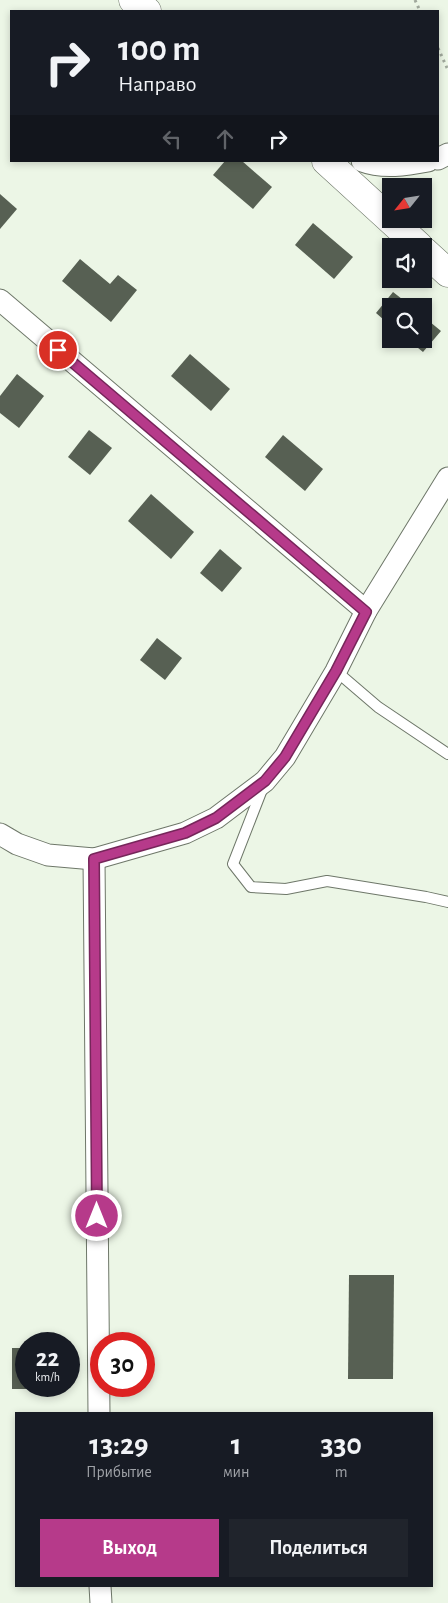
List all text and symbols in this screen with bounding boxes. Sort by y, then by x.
icon: right [35,30,100,95]
text: 100 m [118,32,201,67]
text: Направо [118,73,196,95]
icon: left [158,125,186,153]
icon: ahead [211,125,239,153]
icon: right [264,125,292,153]
north arrow [382,178,432,228]
map controls [382,178,432,348]
button: sound [382,238,432,288]
button: search [382,298,432,348]
pin [37,329,79,371]
icon: arrive [44,336,72,364]
position arrow [70,1189,122,1241]
speed limit sign: 30 [90,1332,155,1397]
text: 22 [36,1346,59,1371]
text: km/h [35,1371,60,1383]
text: 13:29 [89,1430,149,1460]
text: 1 [231,1430,242,1460]
text: 330 [321,1430,362,1460]
text: Прибытие [86,1464,152,1480]
text: мин [223,1464,250,1480]
text: m [335,1464,348,1480]
button: Выход [40,1519,219,1577]
button: Поделиться [229,1519,408,1577]

